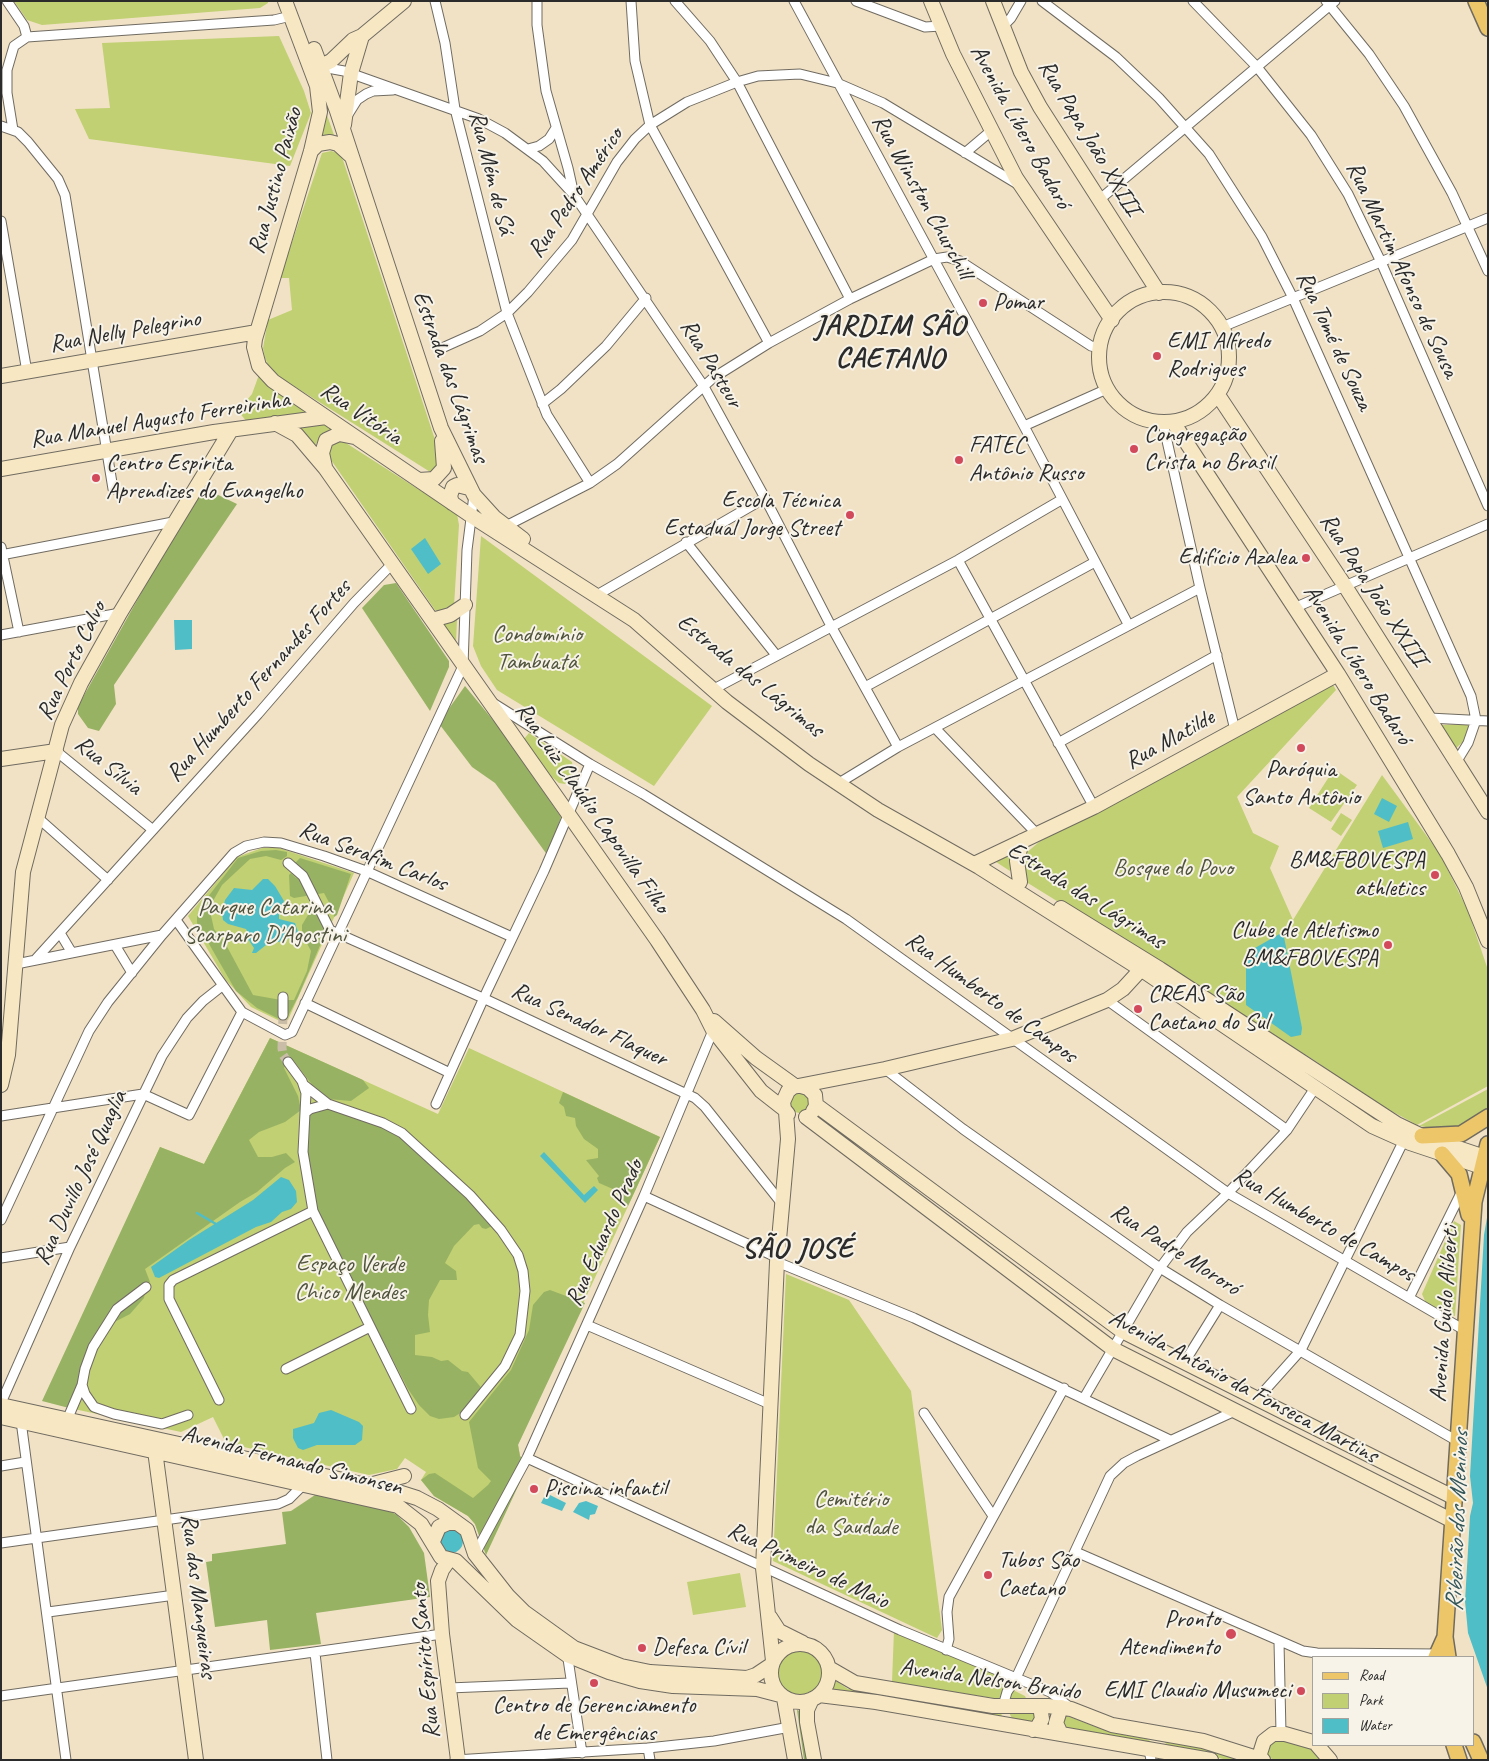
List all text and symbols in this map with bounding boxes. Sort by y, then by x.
street label: Avenida Líbero Badaró [963,40,1077,214]
street label: Rua Papa João XXIII [1031,55,1147,221]
street label: Rua Justino Paixão [243,105,309,257]
street label: Rua Mém de Sá [462,108,520,238]
street label: Rua Winston Churchill [865,110,979,284]
street label: Rua Pedro Américo [522,122,630,264]
street label: Rua Martim Afonso de Sousa [1339,157,1465,383]
street label: Rua Tomé de Souza [1289,267,1379,415]
street label: Estrada das Lágrimas [406,287,494,467]
place label: Pomar [993,289,1044,317]
marker: Pomar [977,297,989,309]
street label: Rua Nelly Pelegrino [47,305,203,359]
district label: JARDIM SÃO CAETANO [814,309,966,377]
street label: Rua Pasteur [673,314,749,414]
place label: EMI Alfredo Rodrigues [1167,328,1270,384]
marker: EMI Alfredo Rodrigues [1151,350,1163,362]
street label: Rua Vitória [315,376,407,452]
street label: Rua Manuel Augusto Ferreirinha [28,385,292,455]
place label: Congregação Crista no Brasil [1144,421,1273,477]
place label: FATEC Antônio Russo [969,432,1083,488]
marker: Congregação Crista no Brasil [1128,443,1140,455]
place label: Centro Espirita Aprendizes do Evangelho [106,450,303,506]
marker: FATEC Antônio Russo [953,454,965,466]
marker: Centro Espirita Aprendizes do Evangelho [90,472,102,484]
place label: Escola Técnica Estadual Jorge Street [664,487,840,543]
street label: Rua Papa João XXIII [1313,508,1433,672]
marker: Escola Técnica Estadual Jorge Street [844,509,856,521]
place label: Edifício Azalea [1178,544,1296,572]
marker: Edifício Azalea [1300,552,1312,564]
street label: Rua Humberto Fernandes Fortes [161,574,357,788]
street label: Avenida Líbero Badaró [1296,580,1418,750]
street label: Rua Porto Calvo [31,597,113,725]
street label: Estrada das Lágrimas [671,608,829,744]
park label: Condomínio Tambuatá [492,621,582,677]
street label: Rua Luiz Claúdio Capovilla Filho [508,697,676,919]
street label: Rua Matilde [1120,704,1220,776]
street label: Rua Sílvia [68,730,148,802]
marker: Paróquia Santo Antônio [1295,742,1307,754]
place label: Paróquia Santo Antônio [1242,756,1360,812]
street label: Rua Serafim Carlos [295,816,451,898]
street label: Estrada das Lágrimas [1002,836,1170,956]
place label: BM&FBOVESPA athletics [1289,847,1425,903]
park label: Bosque do Povo [1113,855,1233,883]
marker: BM&FBOVESPA athletics [1429,869,1441,881]
park label: Parque Catarina Scarparo D'Agostini [184,894,346,950]
place label: Clube de Atletismo BM&FBOVESPA [1231,917,1378,973]
street label: Rua Humberto de Campos [899,926,1083,1070]
marker: Clube de Atletismo BM&FBOVESPA [1382,939,1394,951]
street label: Rua Senador Flaquer [507,976,671,1074]
place label: CREAS São Caetano do Sul [1148,981,1269,1037]
marker: CREAS São Caetano do Sul [1132,1003,1144,1015]
street label: Rua Duvillo José Quaglia [28,1086,134,1270]
street label: Rua Eduardo Prado [560,1155,650,1311]
street label: Rua Humberto de Campos [1228,1161,1420,1289]
street label: Rua Padre Mororó [1105,1197,1245,1303]
street label: Avenida Guido Aliberti [1424,1225,1466,1403]
district label: SÃO JOSÉ [741,1232,855,1266]
park label: Espaço Verde Chico Mendes [295,1251,405,1307]
street label: Avenida Antônio da Fonseca Martins [1104,1304,1382,1470]
street label: Avenida Fernando Simonsen [179,1420,405,1502]
water label: Ribeirão dos Meninos [1440,1430,1476,1612]
place label: Piscina infantil [544,1475,667,1503]
marker: Piscina infantil [528,1483,540,1495]
park label: Cemitério da Saudade [804,1486,898,1542]
street label: Rua das Mangueiras [174,1512,222,1680]
street label: Rua Primeiro de Maio [723,1516,893,1616]
place label: Tubos São Caetano [998,1547,1079,1603]
marker: Tubos São Caetano [982,1569,994,1581]
street label: Rua Espírito Santo [405,1582,447,1740]
place label: Pronto Atendimento [1119,1606,1220,1662]
marker: Pronto Atendimento [1224,1627,1238,1641]
place label: Defesa Cívil [652,1634,745,1662]
marker: Defesa Cívil [636,1642,648,1654]
street label: Avenida Nelson Braido [898,1653,1082,1707]
legend [1312,1656,1474,1746]
text: Road [1359,1666,1384,1685]
marker: Centro de Gerenciamento de Emergências [588,1677,600,1689]
place label: EMI Claudio Musumeci [1104,1677,1291,1705]
marker: EMI Claudio Musumeci [1295,1685,1307,1697]
text: Park [1359,1691,1383,1710]
place label: Centro de Gerenciamento de Emergências [493,1692,695,1748]
text: Water [1359,1716,1392,1735]

